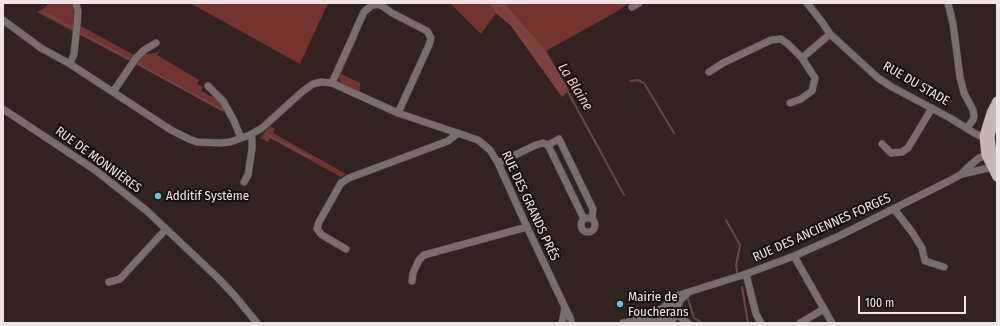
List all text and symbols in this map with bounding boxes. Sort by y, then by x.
street label: RUE DU STADE [880,59,952,109]
water label: La Blaine [554,60,596,114]
street label: RUE DE MONNIÈRES [52,124,144,196]
street label: RUE DES GRANDS PRÉS [498,149,562,263]
place label: Additif Système [166,188,249,204]
street label: RUE DES ANCIENNES FORGES [751,190,893,266]
marker: Additif Système [153,191,163,201]
scale bar [860,288,968,314]
place label: Mairie de Foucherans [628,289,689,320]
text: 100 m [865,296,894,310]
marker: Mairie de Foucherans [615,299,625,309]

